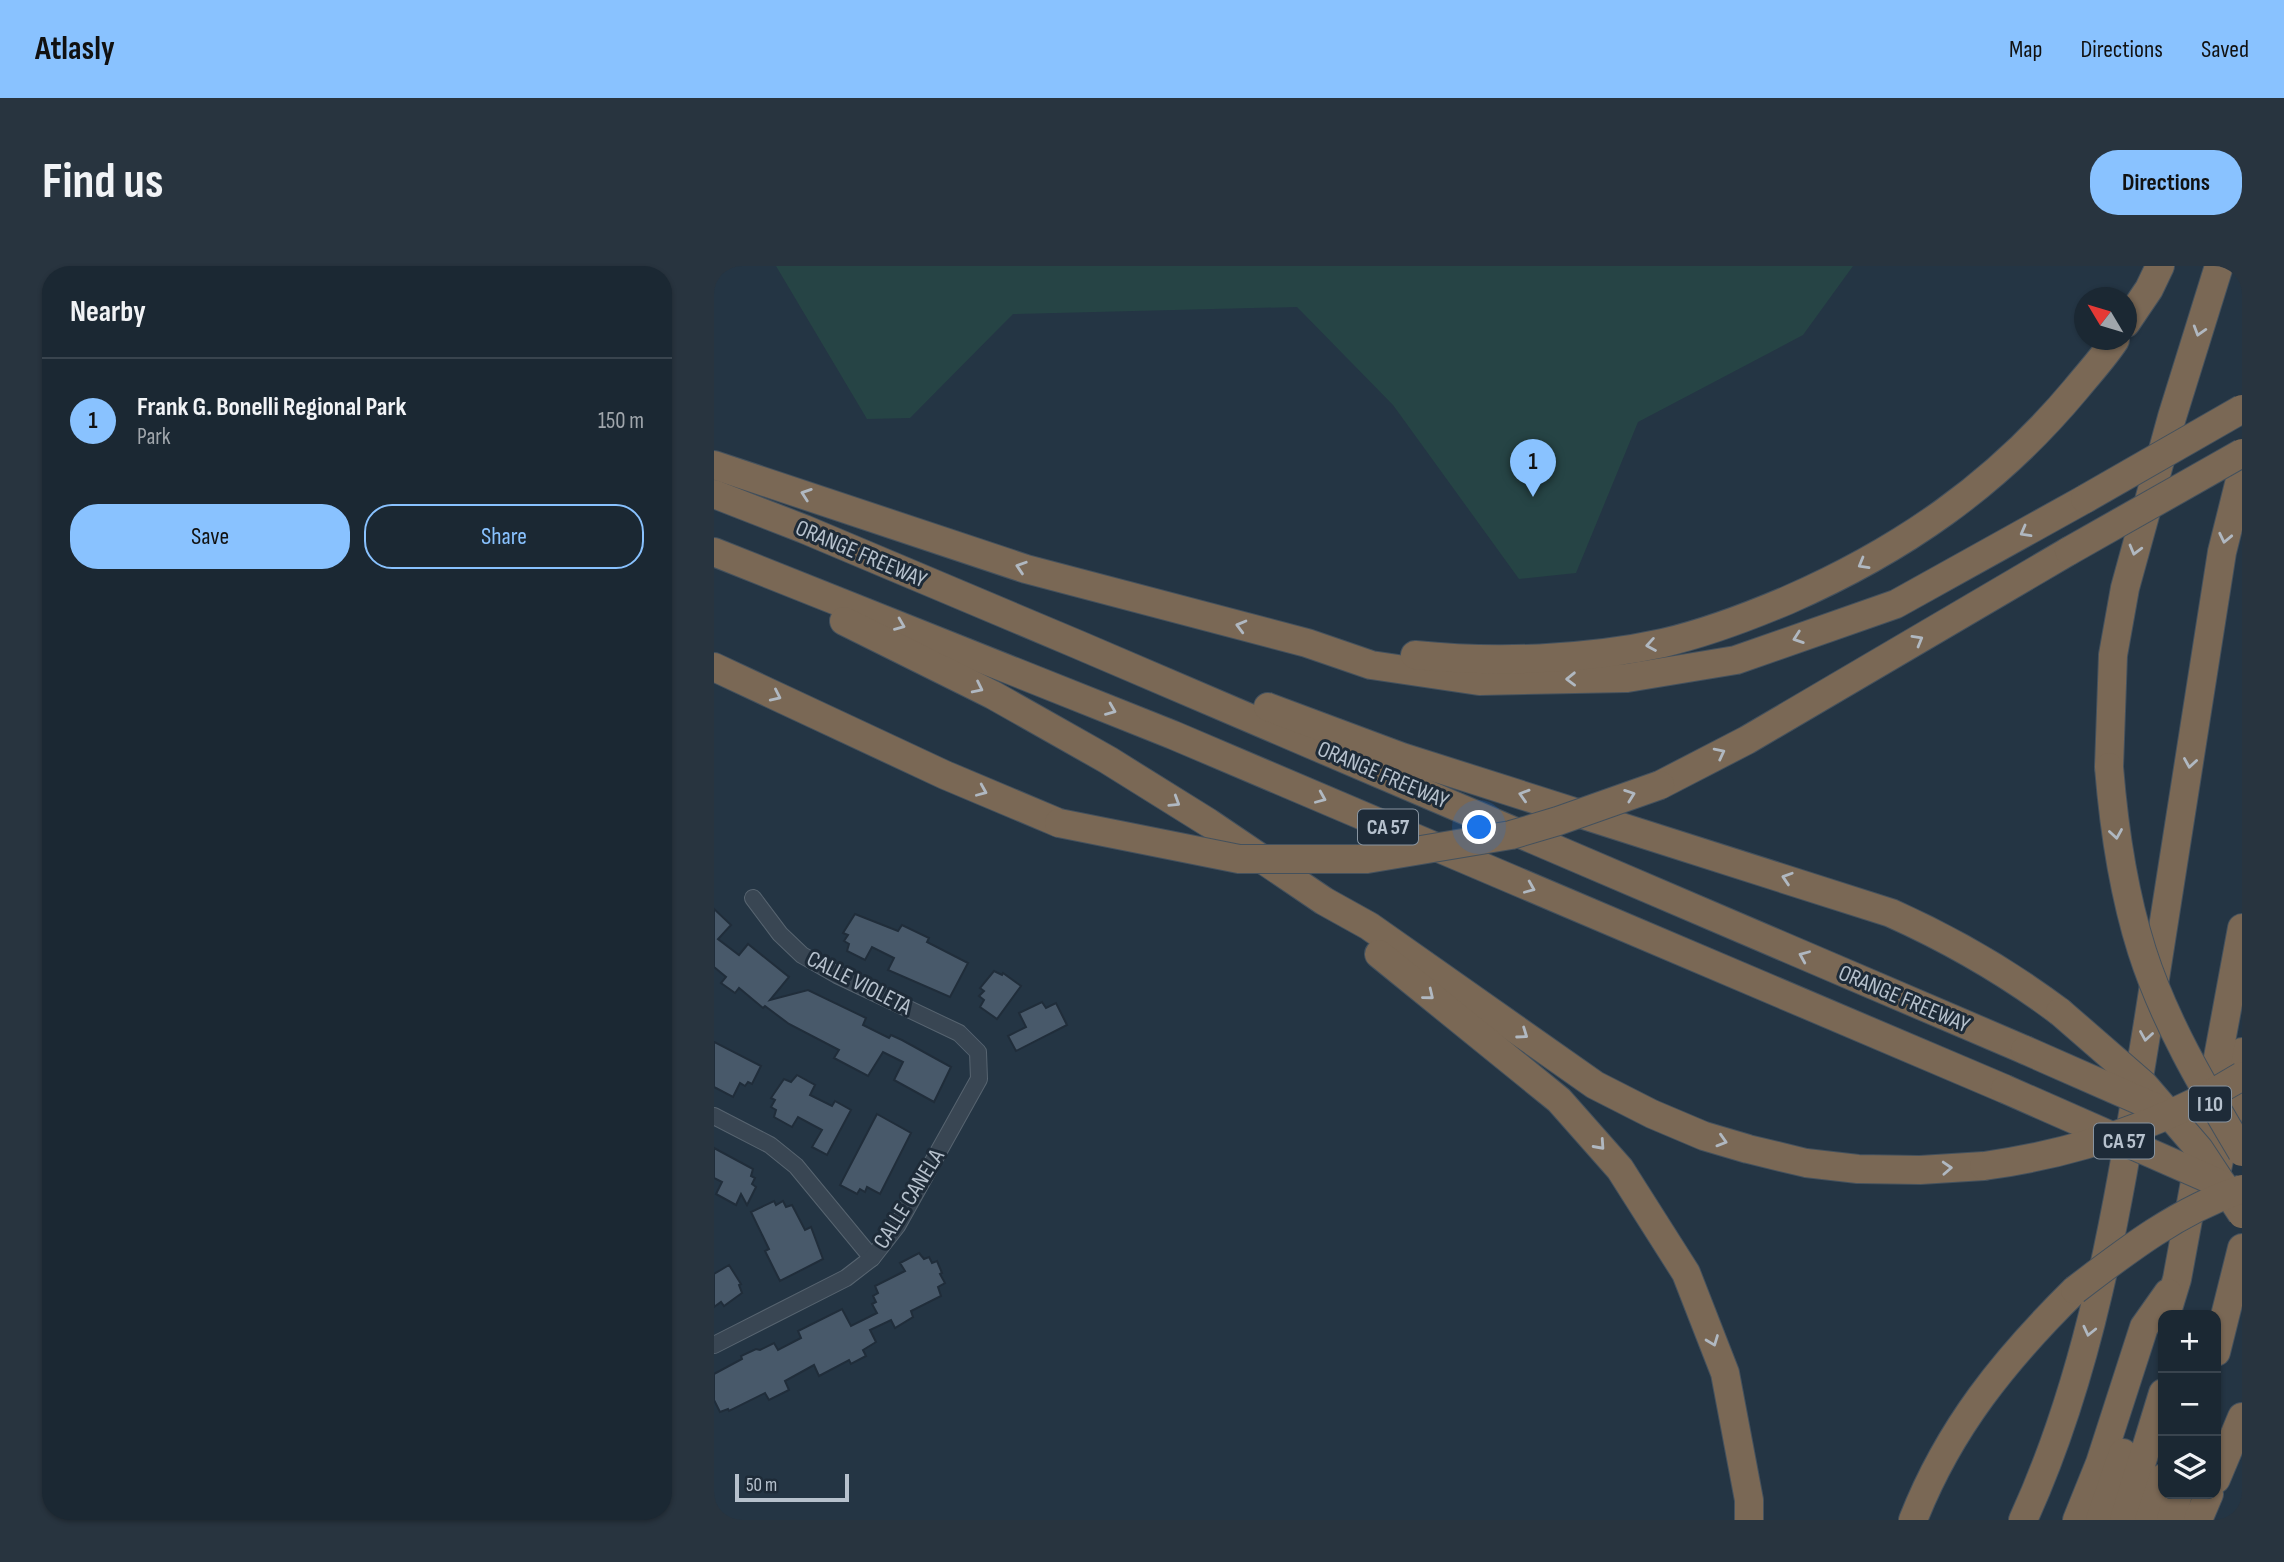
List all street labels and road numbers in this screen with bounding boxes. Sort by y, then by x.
street label: ORANGE FREEWAY [791,514,931,594]
street label: ORANGE FREEWAY [1313,735,1453,815]
road number: CA 57 [1358,810,1418,844]
street label: CALLE VIOLETA [802,945,916,1021]
street label: ORANGE FREEWAY [1834,959,1974,1039]
road number: I 10 [2189,1086,2231,1122]
road number: CA 57 [2094,1124,2154,1158]
street label: CALLE CANELA [867,1144,951,1254]

